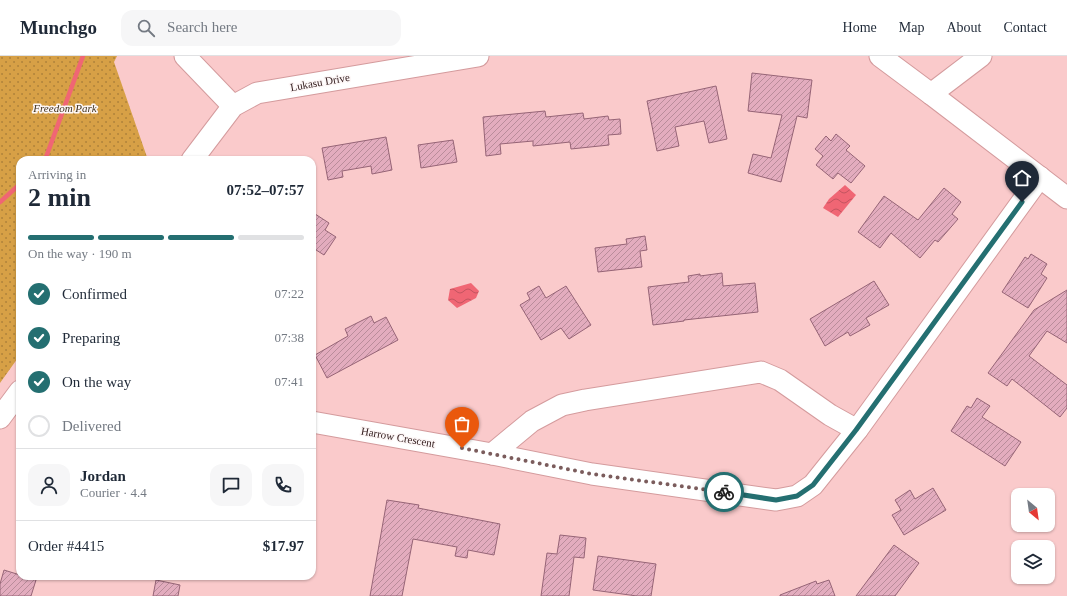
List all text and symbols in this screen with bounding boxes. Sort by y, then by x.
search box [121,10,401,46]
text: Munchgo [20,17,97,38]
icon: search [135,17,157,39]
text: Search here [167,19,237,35]
text: Home [843,20,877,35]
text: Map [899,20,924,35]
text: About [946,20,981,35]
text: Contact [1003,20,1047,35]
street label: Lukasu Drive [289,71,351,93]
park label: Freedom Park [32,102,98,114]
pin [1005,161,1039,202]
text: Arriving in [28,167,86,182]
icon: home [1011,167,1033,189]
text: 07:52–07:57 [227,182,304,198]
text: 2 min [28,183,91,212]
text: On the way · 190 m [28,246,132,261]
icon: check [28,283,50,305]
text: Confirmed [62,286,127,302]
text: 07:22 [274,286,304,301]
icon: check [28,327,50,349]
text: Preparing [62,330,120,346]
text: 07:38 [274,330,304,345]
icon: check [28,371,50,393]
text: On the way [62,374,131,390]
text: 07:41 [274,374,304,389]
pin [445,407,479,448]
icon: bag [451,413,473,435]
text: Delivered [62,418,121,434]
street label: Harrow Crescent [360,425,436,449]
button: person [28,464,70,506]
button: chat [210,464,252,506]
button: phone [262,464,304,506]
text: Jordan [80,468,126,484]
courier [704,472,744,512]
icon: bike [713,481,735,503]
text: Courier · 4.4 [80,485,147,500]
north arrow [1011,488,1055,532]
map controls [1011,488,1055,584]
text: Order #4415 [28,538,104,554]
text: $17.97 [263,538,304,554]
button: layers [1011,540,1055,584]

